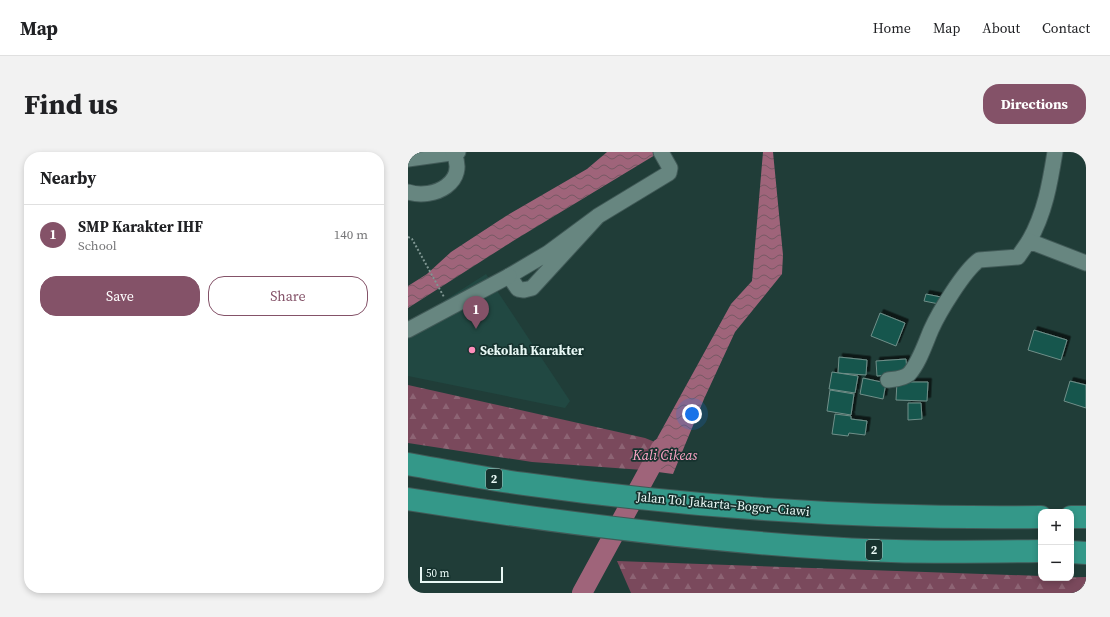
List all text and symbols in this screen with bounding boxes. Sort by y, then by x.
text: Map [20,15,58,41]
text: Home [873,18,911,38]
text: Map [933,18,960,38]
text: About [982,18,1020,38]
text: Contact [1042,18,1090,38]
button: Directions [983,84,1086,124]
text: Find us [24,85,118,123]
text: Nearby [40,166,96,190]
text: SMP Karakter IHF [78,216,203,237]
text: 1 [49,226,57,243]
text: 140 m [334,226,368,243]
text: School [78,237,117,254]
button: Save [40,276,200,316]
button: Share [208,276,368,316]
pin: 1 [463,296,489,329]
place label: Sekolah Karakter [480,342,585,359]
marker: Sekolah Karakter [467,345,477,355]
your location [682,404,702,424]
water label: Kali Cikeas [632,445,698,465]
road number: 2 [486,469,502,489]
street label: Jalan Tol Jakarta–Bogor–Ciawi [635,488,811,520]
map controls [1038,509,1074,581]
button: + [1038,509,1074,545]
road number: 2 [866,540,882,560]
button: − [1038,545,1074,581]
scale bar [420,565,503,584]
text: 50 m [426,566,449,581]

